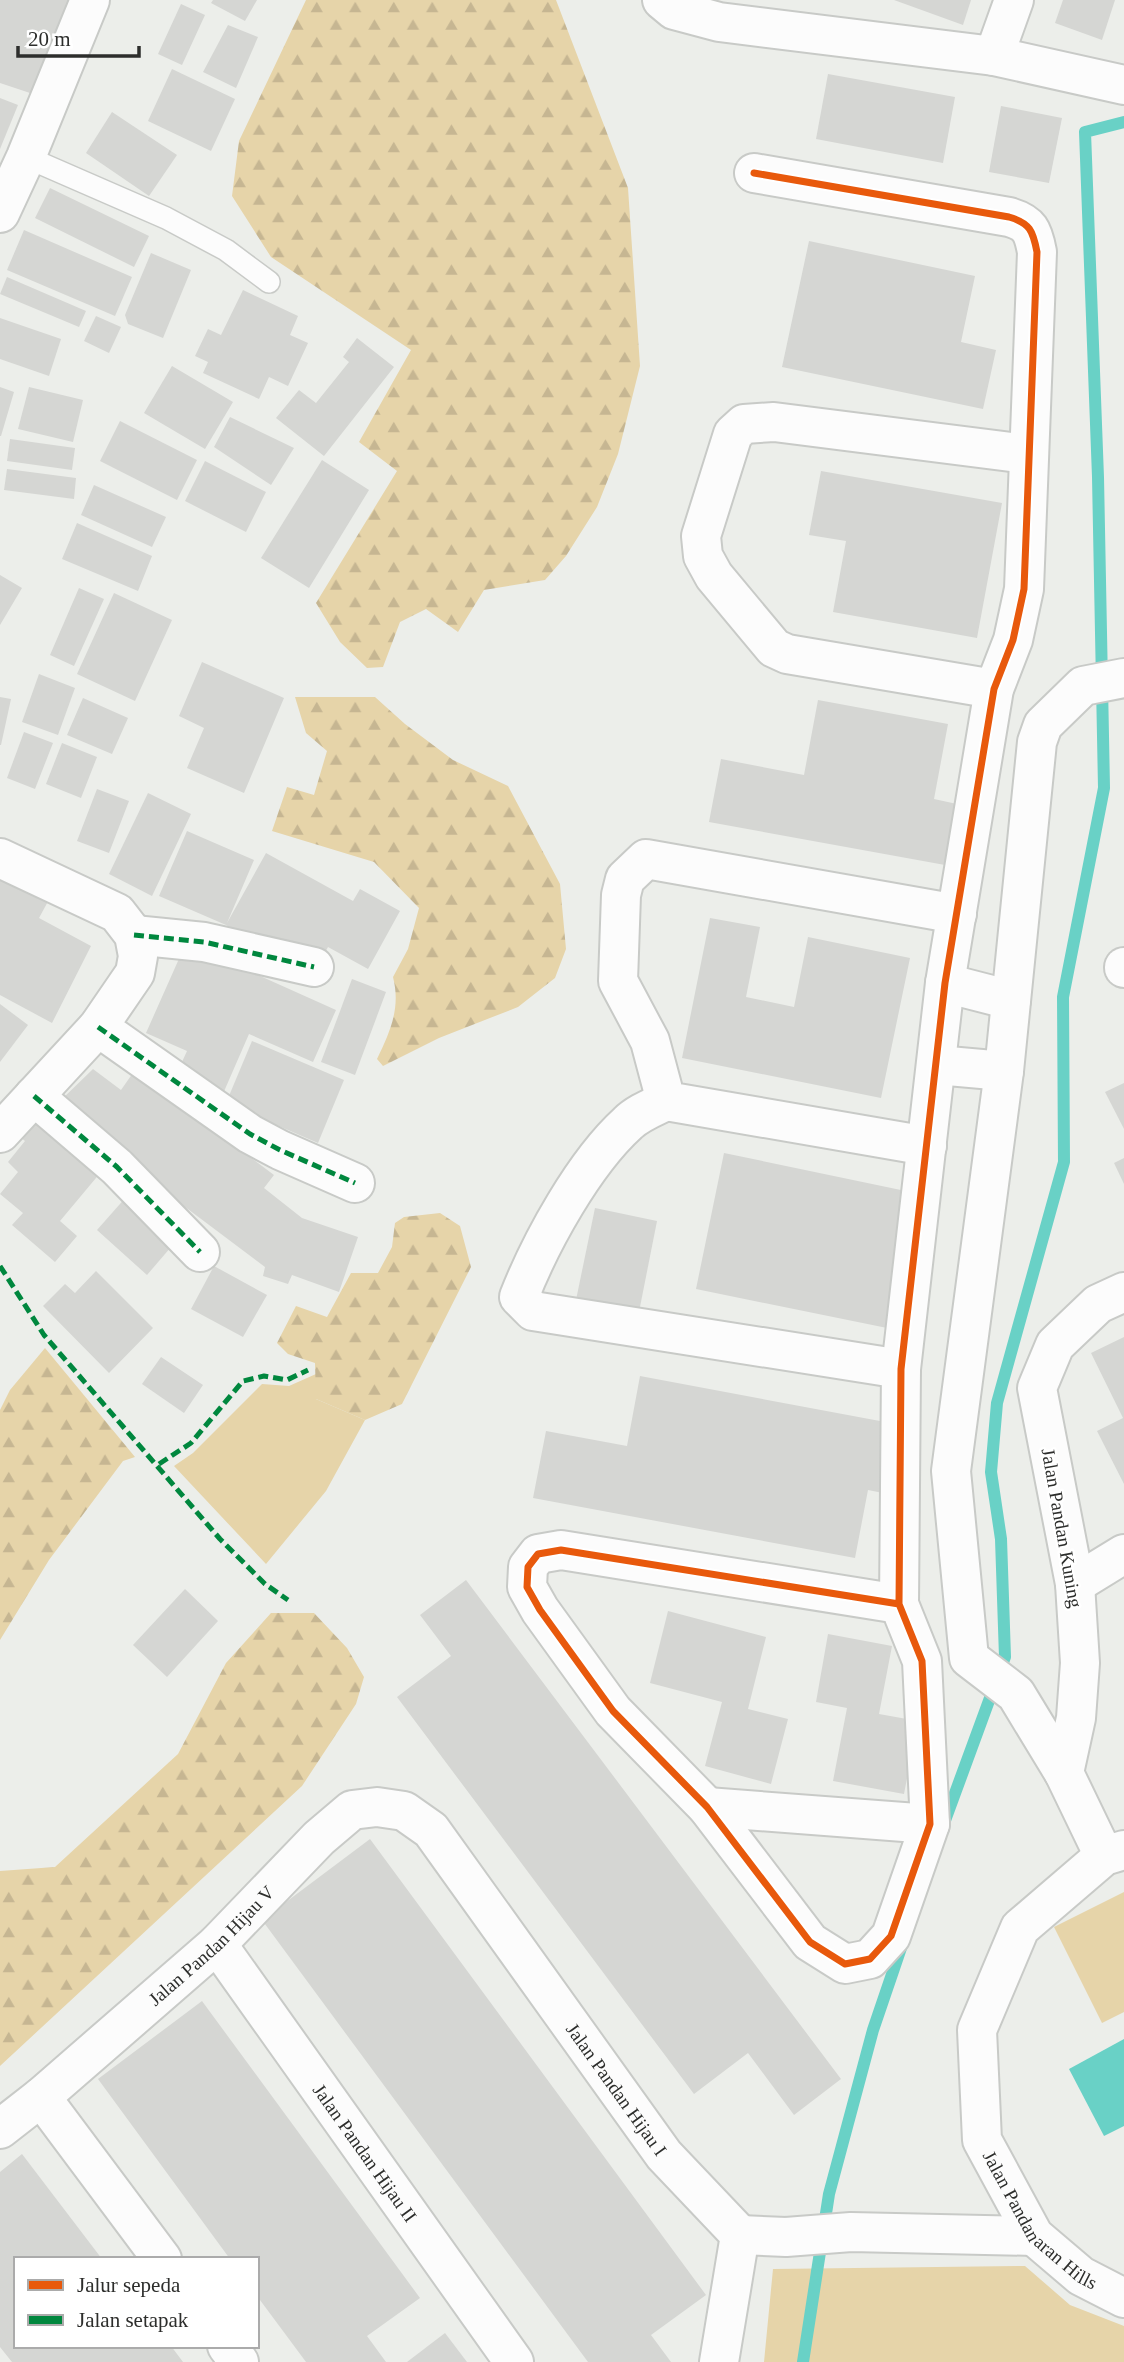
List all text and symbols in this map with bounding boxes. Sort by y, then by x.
scale bar [18,14,138,58]
text: 20 m [28,27,71,51]
street label: Jalan Pandan Kuning [1038,1447,1086,1610]
street label: Jalan Pandan Hijau V [144,1881,278,2009]
street label: Jalan Pandan Hijau I [562,2019,671,2159]
street label: Jalan Pandan Hijau II [309,2080,421,2226]
street label: Jalan Pandanaran Hills [979,2147,1101,2293]
legend [14,2257,259,2348]
text: Jalur sepeda [77,2273,181,2297]
text: Jalan setapak [77,2308,189,2332]

